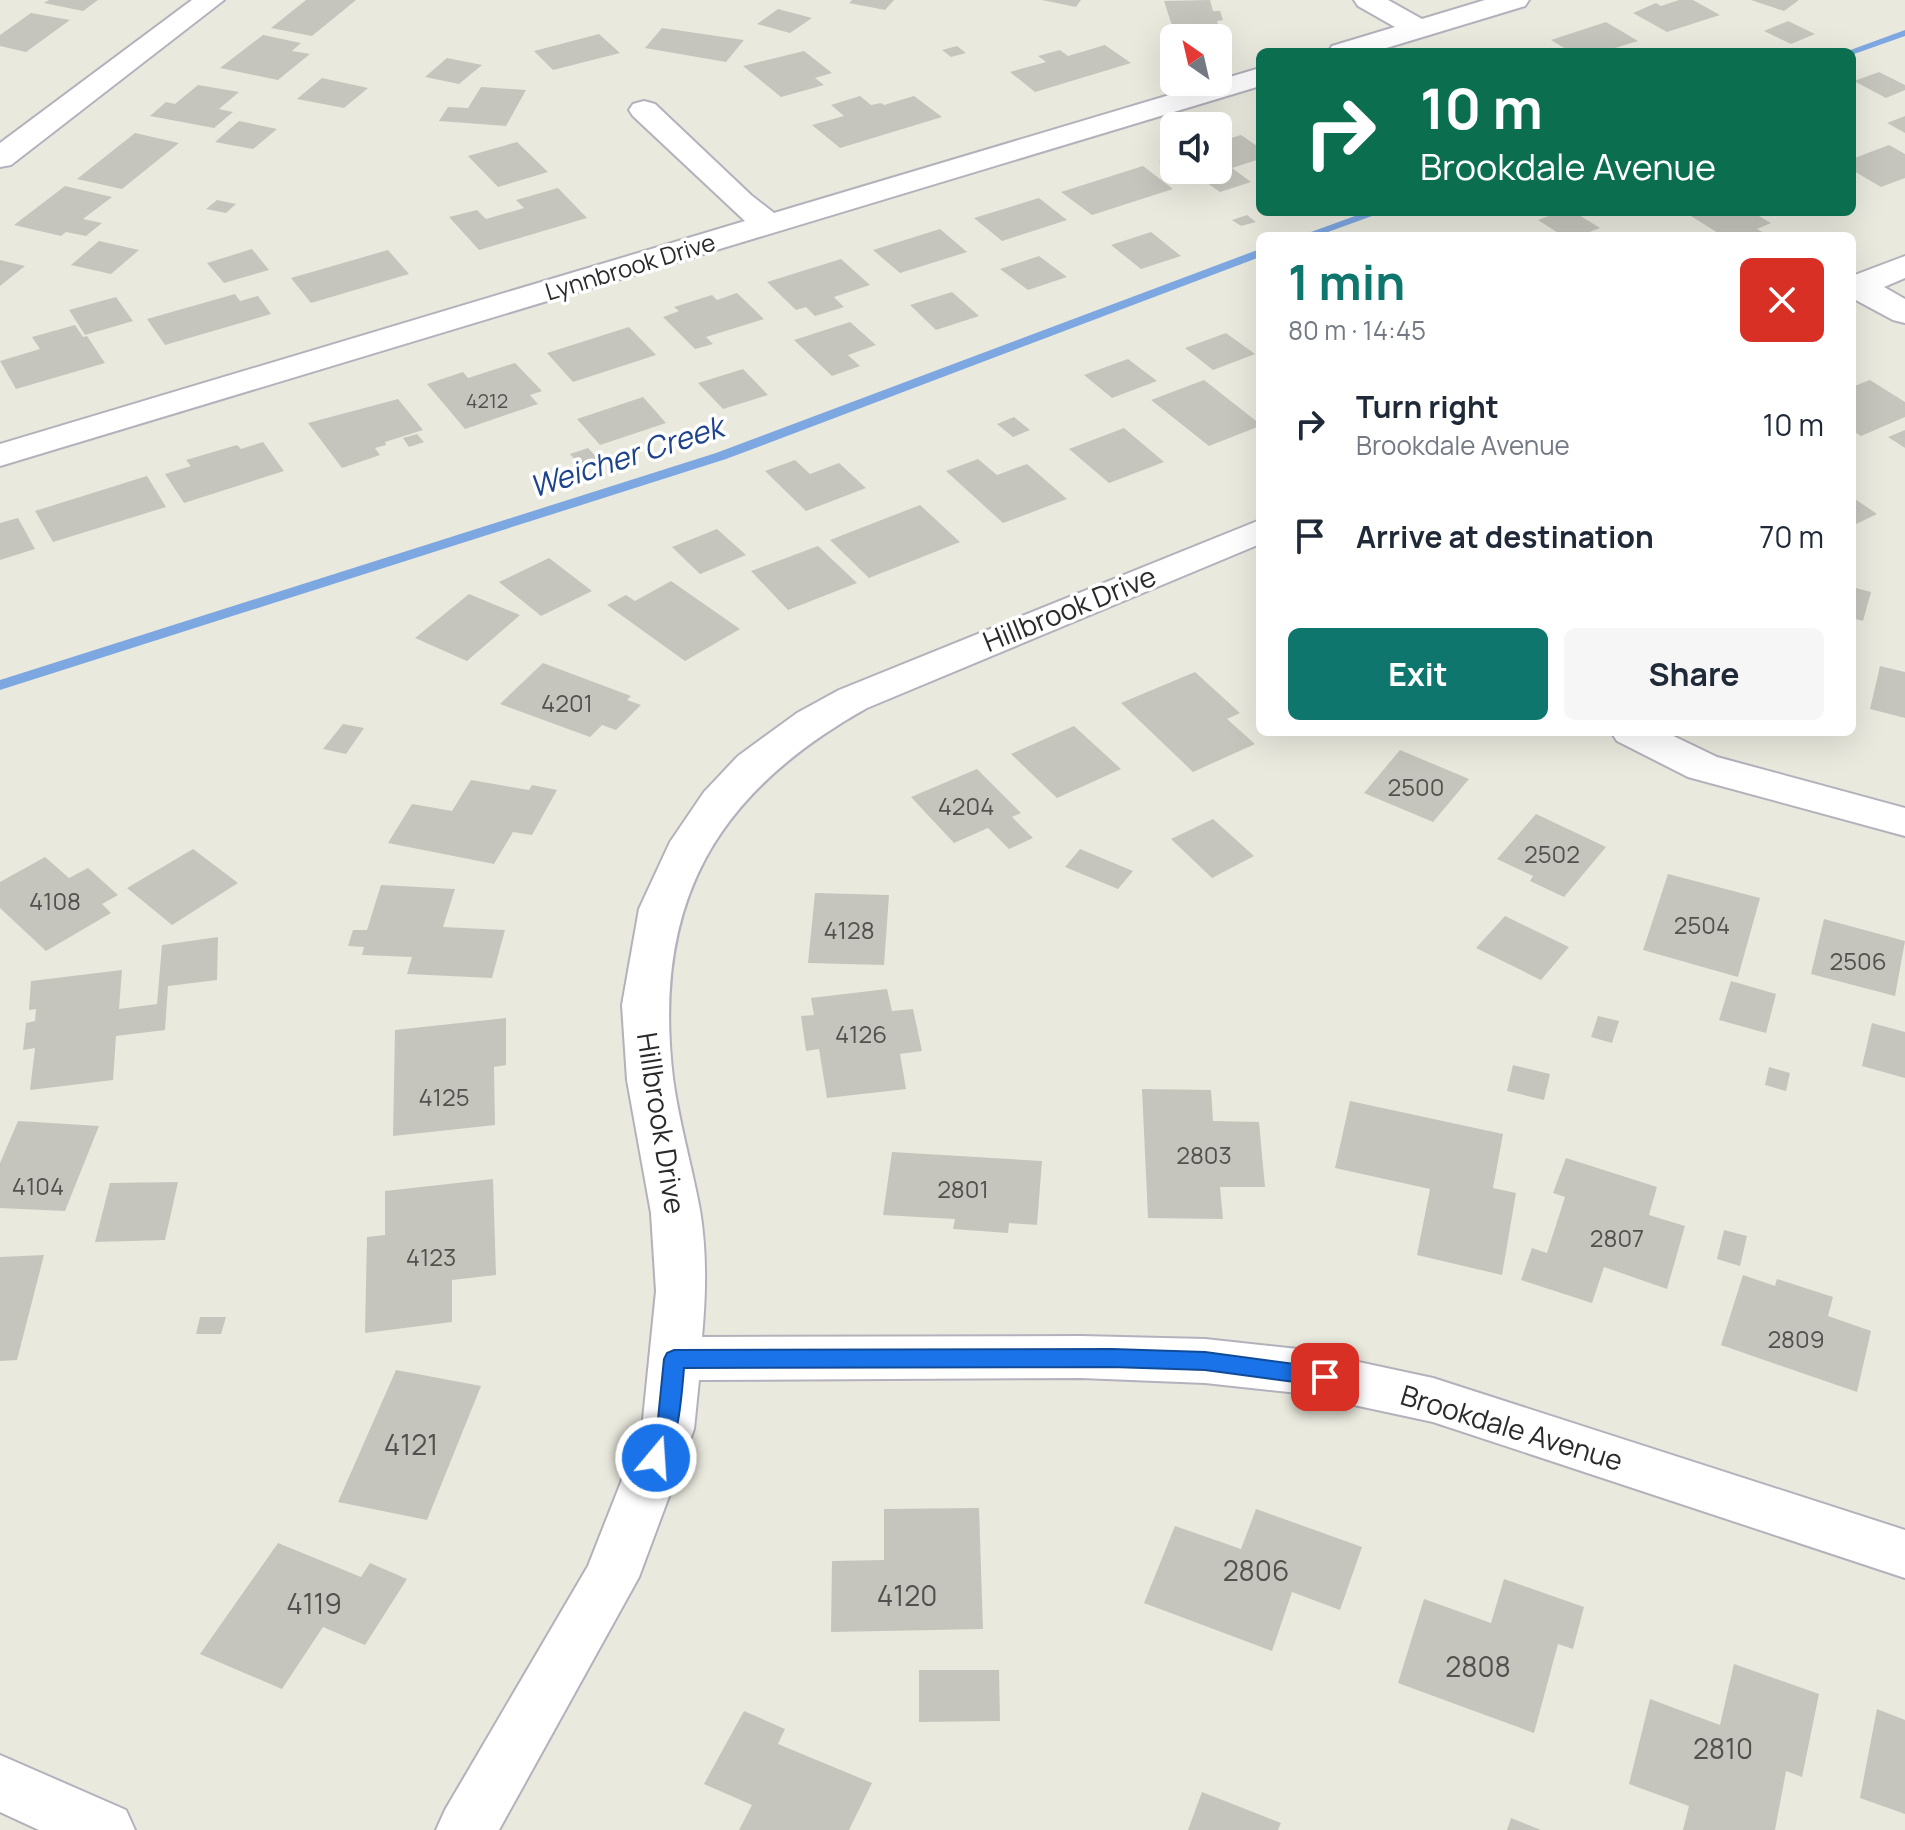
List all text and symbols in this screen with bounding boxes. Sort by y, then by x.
north arrow [1160,24,1232,96]
map controls [1160,24,1232,184]
text: 10 m [1420,69,1543,146]
icon: right [1288,80,1392,184]
button: sound [1160,112,1232,184]
text: Brookdale Avenue [1420,142,1716,191]
street label: Lynnbrook Drive [541,224,719,308]
text: 1 min [1288,249,1405,314]
button: close [1740,258,1824,342]
text: 80 m · 14:45 [1288,312,1426,348]
text: Turn right [1356,386,1499,427]
house number: 4212 [466,387,508,414]
icon: right [1288,402,1332,446]
water label: Weicher Creek [524,404,732,507]
text: 10 m [1763,404,1824,445]
text: Brookdale Avenue [1356,427,1570,463]
icon: arrive [1288,514,1332,558]
text: Arrive at destination [1356,516,1654,557]
text: 70 m [1759,516,1824,557]
street label: Hillbrook Drive [977,556,1161,660]
button: Exit [1288,628,1548,720]
button: Share [1564,628,1824,720]
house number: 4201 [541,686,593,719]
house number: 2500 [1388,770,1444,803]
house number: 4204 [938,789,994,822]
house number: 2502 [1524,837,1580,870]
house number: 4108 [29,884,81,917]
house number: 2504 [1674,908,1730,941]
house number: 4128 [823,913,875,946]
house number: 2506 [1829,944,1887,977]
house number: 4126 [835,1017,887,1050]
street label: Hillbrook Drive [629,1030,695,1216]
house number: 4125 [418,1080,470,1113]
house number: 2803 [1176,1138,1232,1171]
house number: 4104 [12,1169,64,1202]
house number: 2801 [937,1172,989,1205]
house number: 2807 [1590,1221,1644,1254]
house number: 4123 [406,1240,456,1273]
house number: 2809 [1767,1322,1825,1355]
pin [1291,1343,1359,1411]
icon: arrive [1303,1355,1347,1399]
street label: Brookdale Avenue [1396,1375,1628,1479]
position arrow [614,1416,698,1500]
house number: 4121 [384,1425,438,1463]
house number: 2806 [1223,1551,1289,1589]
house number: 4120 [877,1576,937,1614]
house number: 4119 [286,1584,342,1622]
house number: 2808 [1445,1647,1511,1685]
house number: 2810 [1693,1729,1753,1767]

